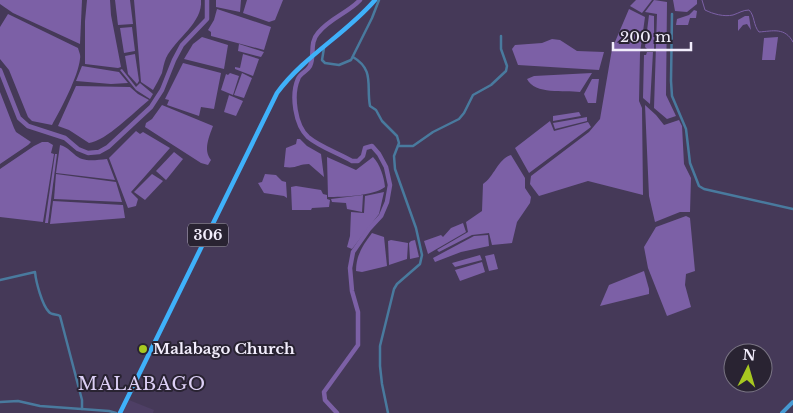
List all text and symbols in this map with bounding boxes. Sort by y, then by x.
scale bar [613,20,690,52]
text: 200 m [620,27,671,46]
road number: 306 [188,224,228,246]
place label: Malabago Church [153,339,295,358]
marker: Malabago Church [137,343,149,355]
north arrow [723,343,773,393]
text: N [742,346,756,365]
district label: MALABAGO [78,373,206,395]

